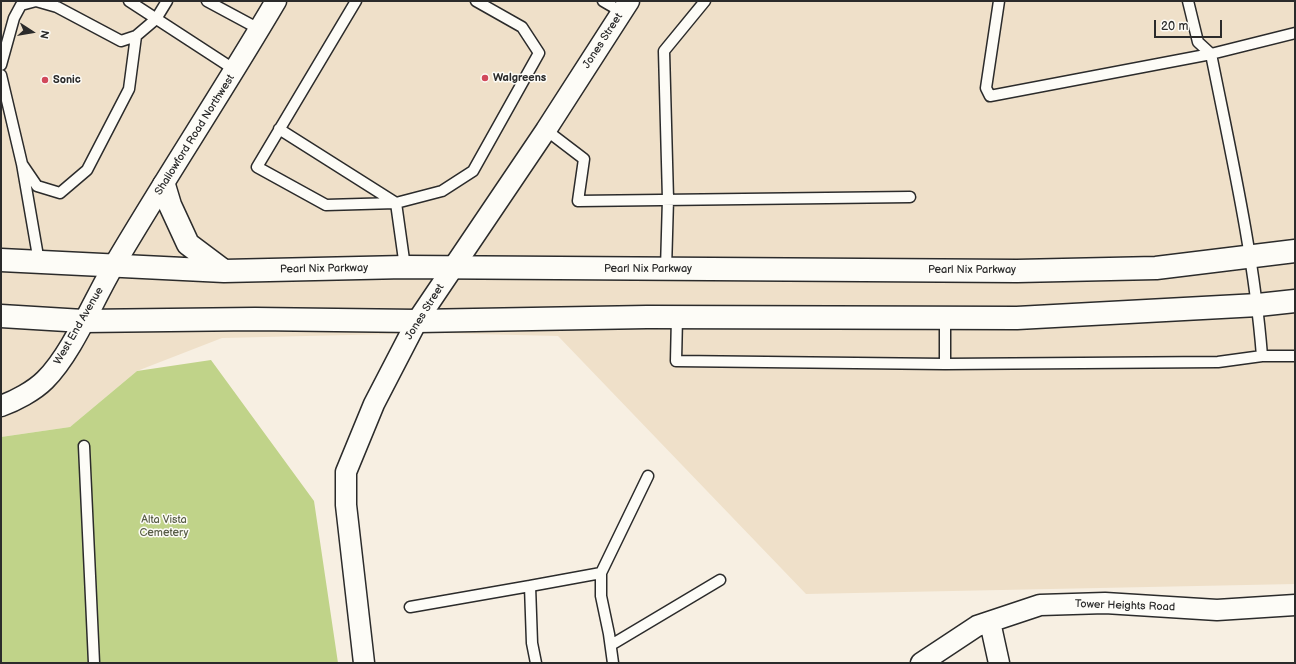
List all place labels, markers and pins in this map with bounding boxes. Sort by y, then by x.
place label: Walgreens [493,71,546,85]
place label: Sonic [53,73,81,87]
marker: Walgreens [480,73,490,83]
marker: Sonic [40,75,50,85]

